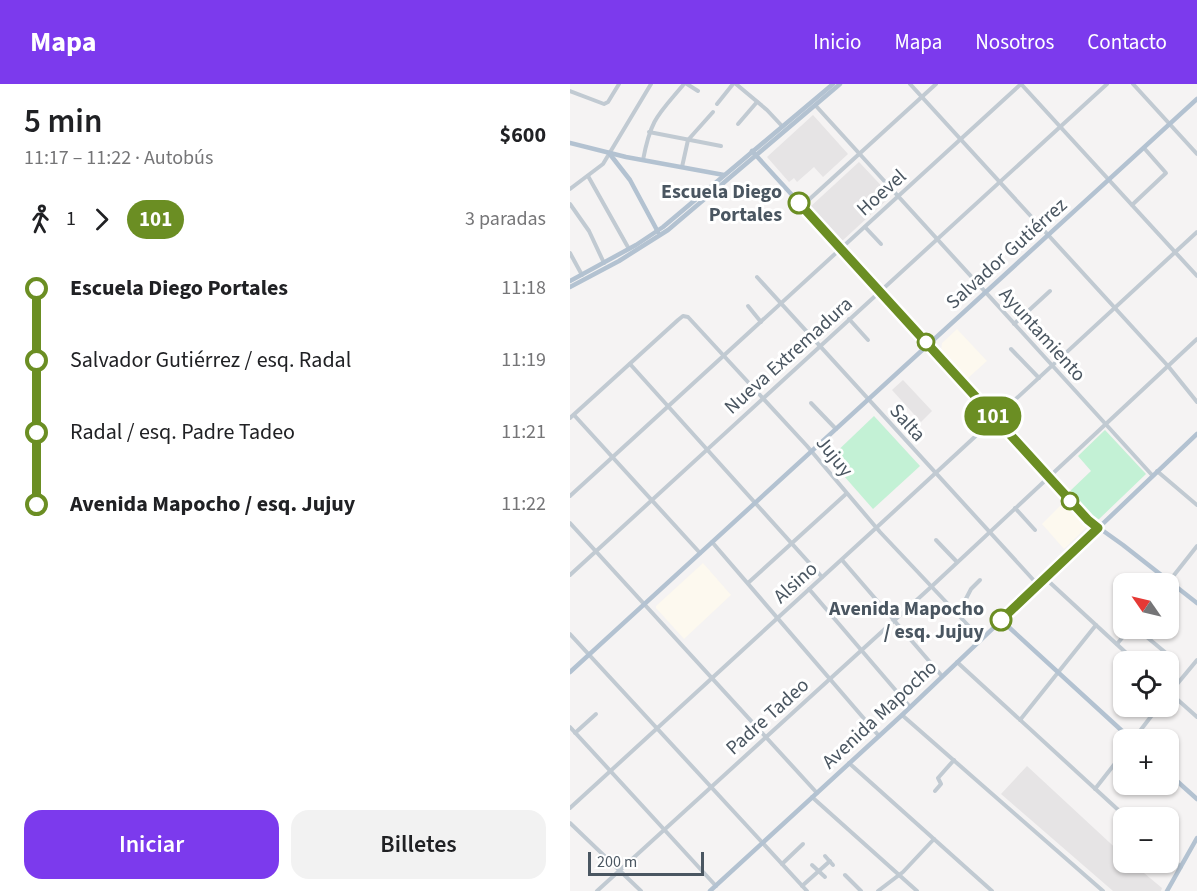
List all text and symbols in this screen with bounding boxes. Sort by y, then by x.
text: Mapa [30,22,97,62]
text: Inicio [813,27,861,57]
text: Mapa [894,27,942,57]
text: Nosotros [975,27,1054,57]
text: Contacto [1087,27,1167,57]
text: 5 min [24,98,102,145]
text: $600 [500,119,546,151]
text: 11:17 – 11:22 · Autobús [24,144,213,172]
street label: Hoevel [851,163,913,223]
place label: Escuela Diego Portales [661,178,782,229]
marker: Escuela Diego Portales [788,192,810,214]
street label: Salvador Gutiérrez [940,192,1074,316]
icon: walk [24,203,57,236]
icon: forward [85,203,118,236]
text: 101 [139,204,172,234]
text: 1 [66,205,76,233]
text: 3 paradas [465,205,546,233]
text: Escuela Diego Portales [70,272,288,304]
text: 11:18 [501,274,546,302]
street label: Ayuntamiento [992,281,1092,388]
street label: Nueva Extremadura [718,291,859,421]
unlabelled marker [917,333,935,351]
text: Salvador Gutiérrez / esq. Radal [70,344,351,376]
text: 11:19 [501,346,546,374]
line badge: 101 [958,396,1028,436]
street label: Salta [883,398,932,448]
text: 101 [976,401,1010,431]
text: Radal / esq. Padre Tadeo [70,416,295,448]
text: 11:21 [501,418,546,446]
street label: Jujuy [809,430,860,484]
text: Avenida Mapocho / esq. Jujuy [70,488,355,520]
text: 11:22 [501,490,546,518]
unlabelled marker [1061,492,1079,510]
street label: Alsino [767,555,824,610]
north arrow [1113,573,1179,639]
map controls [1113,573,1179,873]
place label: Avenida Mapocho / esq. Jujuy [828,595,985,646]
marker: Avenida Mapocho / esq. Jujuy [990,609,1012,631]
button: locate [1113,651,1179,717]
street label: Avenida Mapocho [816,654,943,776]
street label: Padre Tadeo [720,672,816,762]
button: + [1113,729,1179,795]
button: − [1113,807,1179,873]
button: Iniciar [24,810,279,879]
button: Billetes [291,810,546,879]
scale bar [588,849,704,876]
text: 200 m [597,851,637,873]

